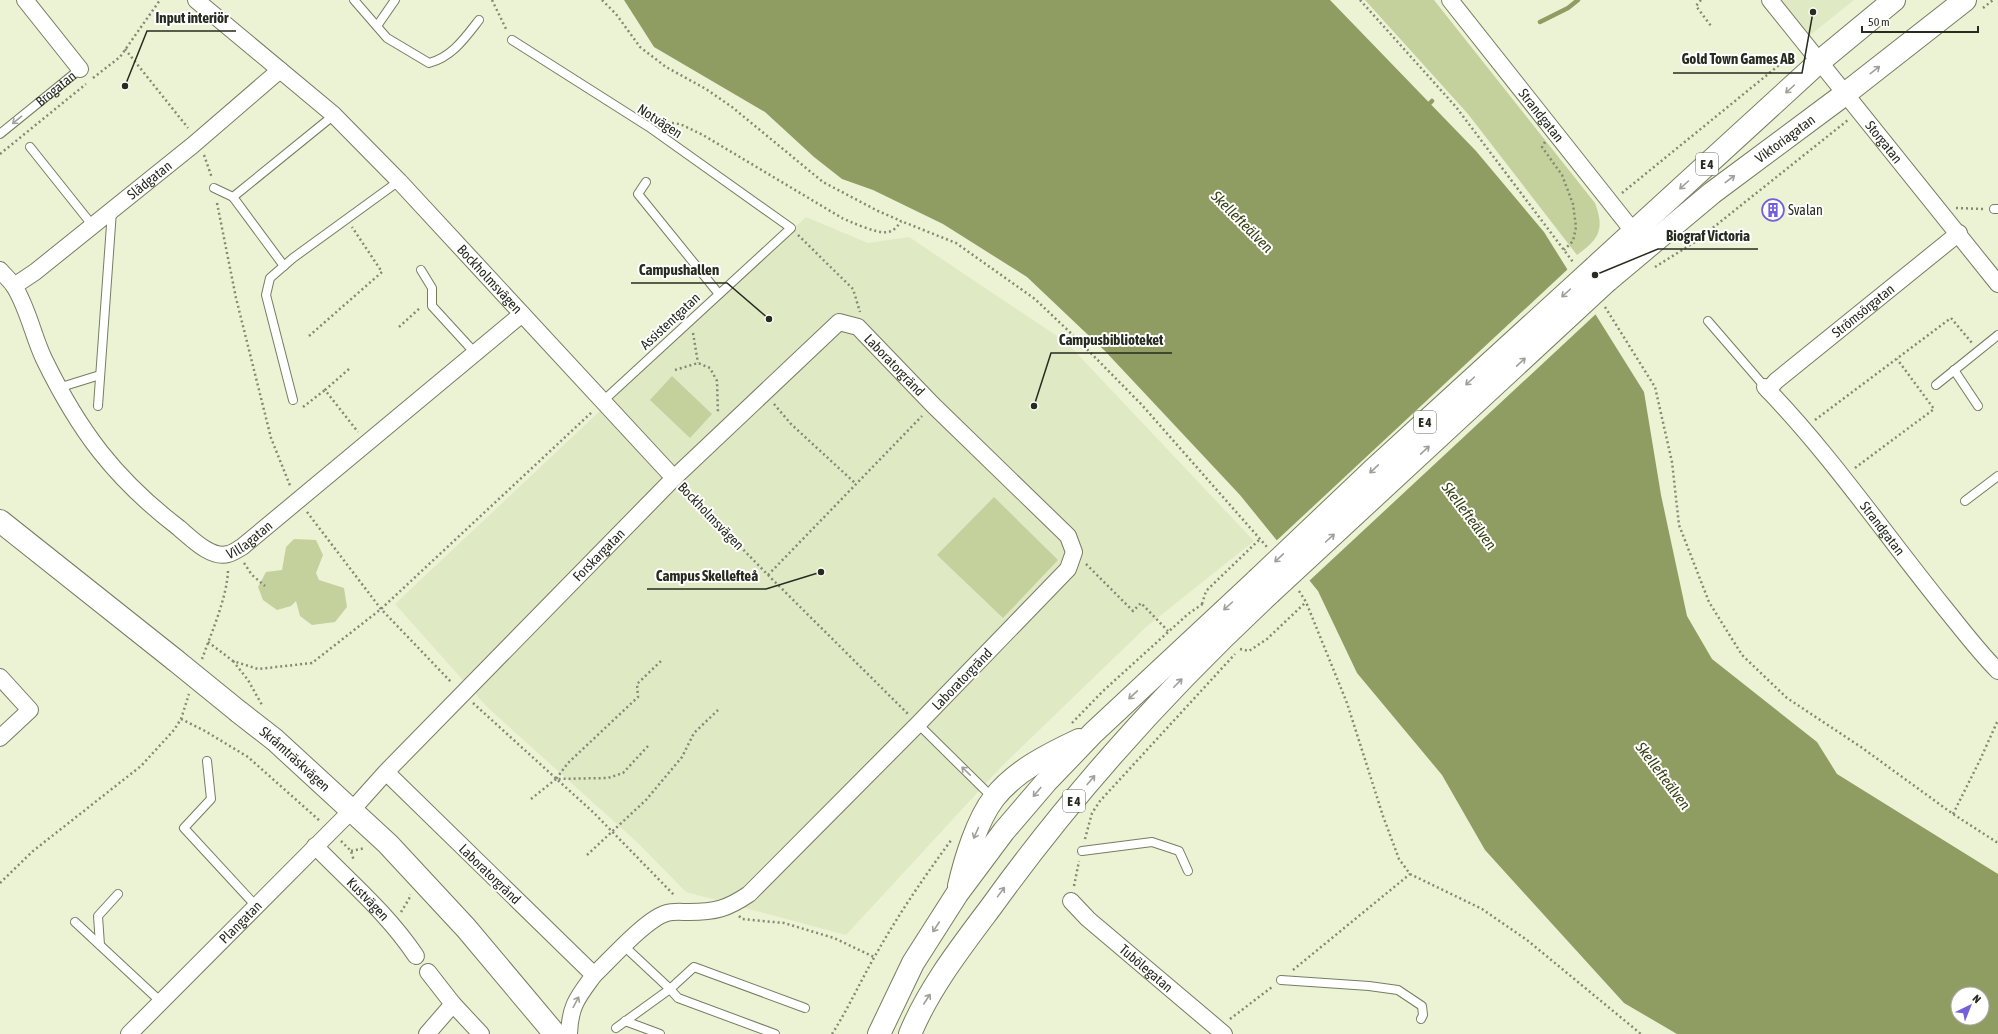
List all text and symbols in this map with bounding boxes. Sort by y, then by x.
callout: Input interiör [147,4,236,31]
scale bar [1862,8,1978,34]
text: Input interiör [156,9,229,26]
text: 50 m [1868,15,1890,29]
callout: Gold Town Games AB [1673,46,1802,73]
text: Gold Town Games AB [1681,50,1795,67]
one-way arrow [1870,66,1881,74]
street label: Brogatan [33,68,79,110]
one-way arrow [1785,84,1795,93]
street label: Strandgatan [1515,85,1567,145]
street label: Notvägen [635,101,685,141]
street label: Viktoriagatan [1752,111,1818,166]
one-way arrow [12,115,23,124]
street label: Storgatan [1862,118,1906,166]
road number: E 4 [1696,153,1718,175]
street label: Slädgatan [124,157,175,203]
one-way arrow [1725,175,1736,183]
one-way arrow [1678,181,1689,190]
water label: Skellefteälven [1207,187,1277,256]
building icon: Svalan [1760,197,1786,223]
place label: Svalan [1788,202,1823,218]
callout: Biograf Victoria [1658,222,1758,249]
text: Biograf Victoria [1666,227,1750,244]
street label: Bockholmsvägen [454,241,526,317]
callout: Campushallen [631,256,727,283]
text: Campushallen [639,261,719,278]
street label: Strömsörgatan [1829,281,1897,341]
street label: Assistentgatan [637,289,703,353]
one-way arrow [1561,289,1571,298]
callout: Campusbiblioteket [1051,326,1172,353]
street label: Laboratorgränd [861,331,928,399]
text: Campusbiblioteket [1059,331,1164,348]
one-way arrow [1515,358,1525,367]
one-way arrow [1465,376,1475,386]
road number: E 4 [1414,411,1436,433]
one-way arrow [1420,446,1430,455]
one-way arrow [1369,464,1379,474]
water label: Skellefteälven [1438,478,1500,553]
street label: Bockholmsvägen [675,479,747,553]
street label: Strandgatan [1857,498,1908,558]
street label: Villagatan [224,517,275,562]
street label: Forskargatan [569,525,628,584]
one-way arrow [1325,534,1335,543]
one-way arrow [1275,553,1285,562]
callout: Campus Skellefteå [647,562,766,589]
text: Campus Skellefteå [656,567,758,584]
one-way arrow [1223,601,1233,611]
street label: Laboratorgränd [929,645,995,713]
one-way arrow [1173,678,1183,688]
one-way arrow [1128,690,1138,700]
street label: Skråmträskvägen [257,723,333,795]
water label: Skellefteälven [1632,738,1694,813]
one-way arrow [961,766,971,776]
one-way arrow [1086,774,1095,785]
one-way arrow [1033,787,1042,797]
road number: E 4 [1063,790,1085,812]
one-way arrow [972,827,979,839]
street label: Laboratorgränd [456,841,524,907]
street label: Kustvägen [344,874,392,924]
one-way arrow [997,887,1005,898]
street label: Plangatan [216,897,265,947]
one-way arrow [932,921,940,932]
street label: Tubölegatan [1116,941,1176,995]
north arrow [1950,986,1990,1026]
text: N [1970,992,1983,1005]
one-way arrow [923,994,931,1005]
one-way arrow [572,996,580,1008]

